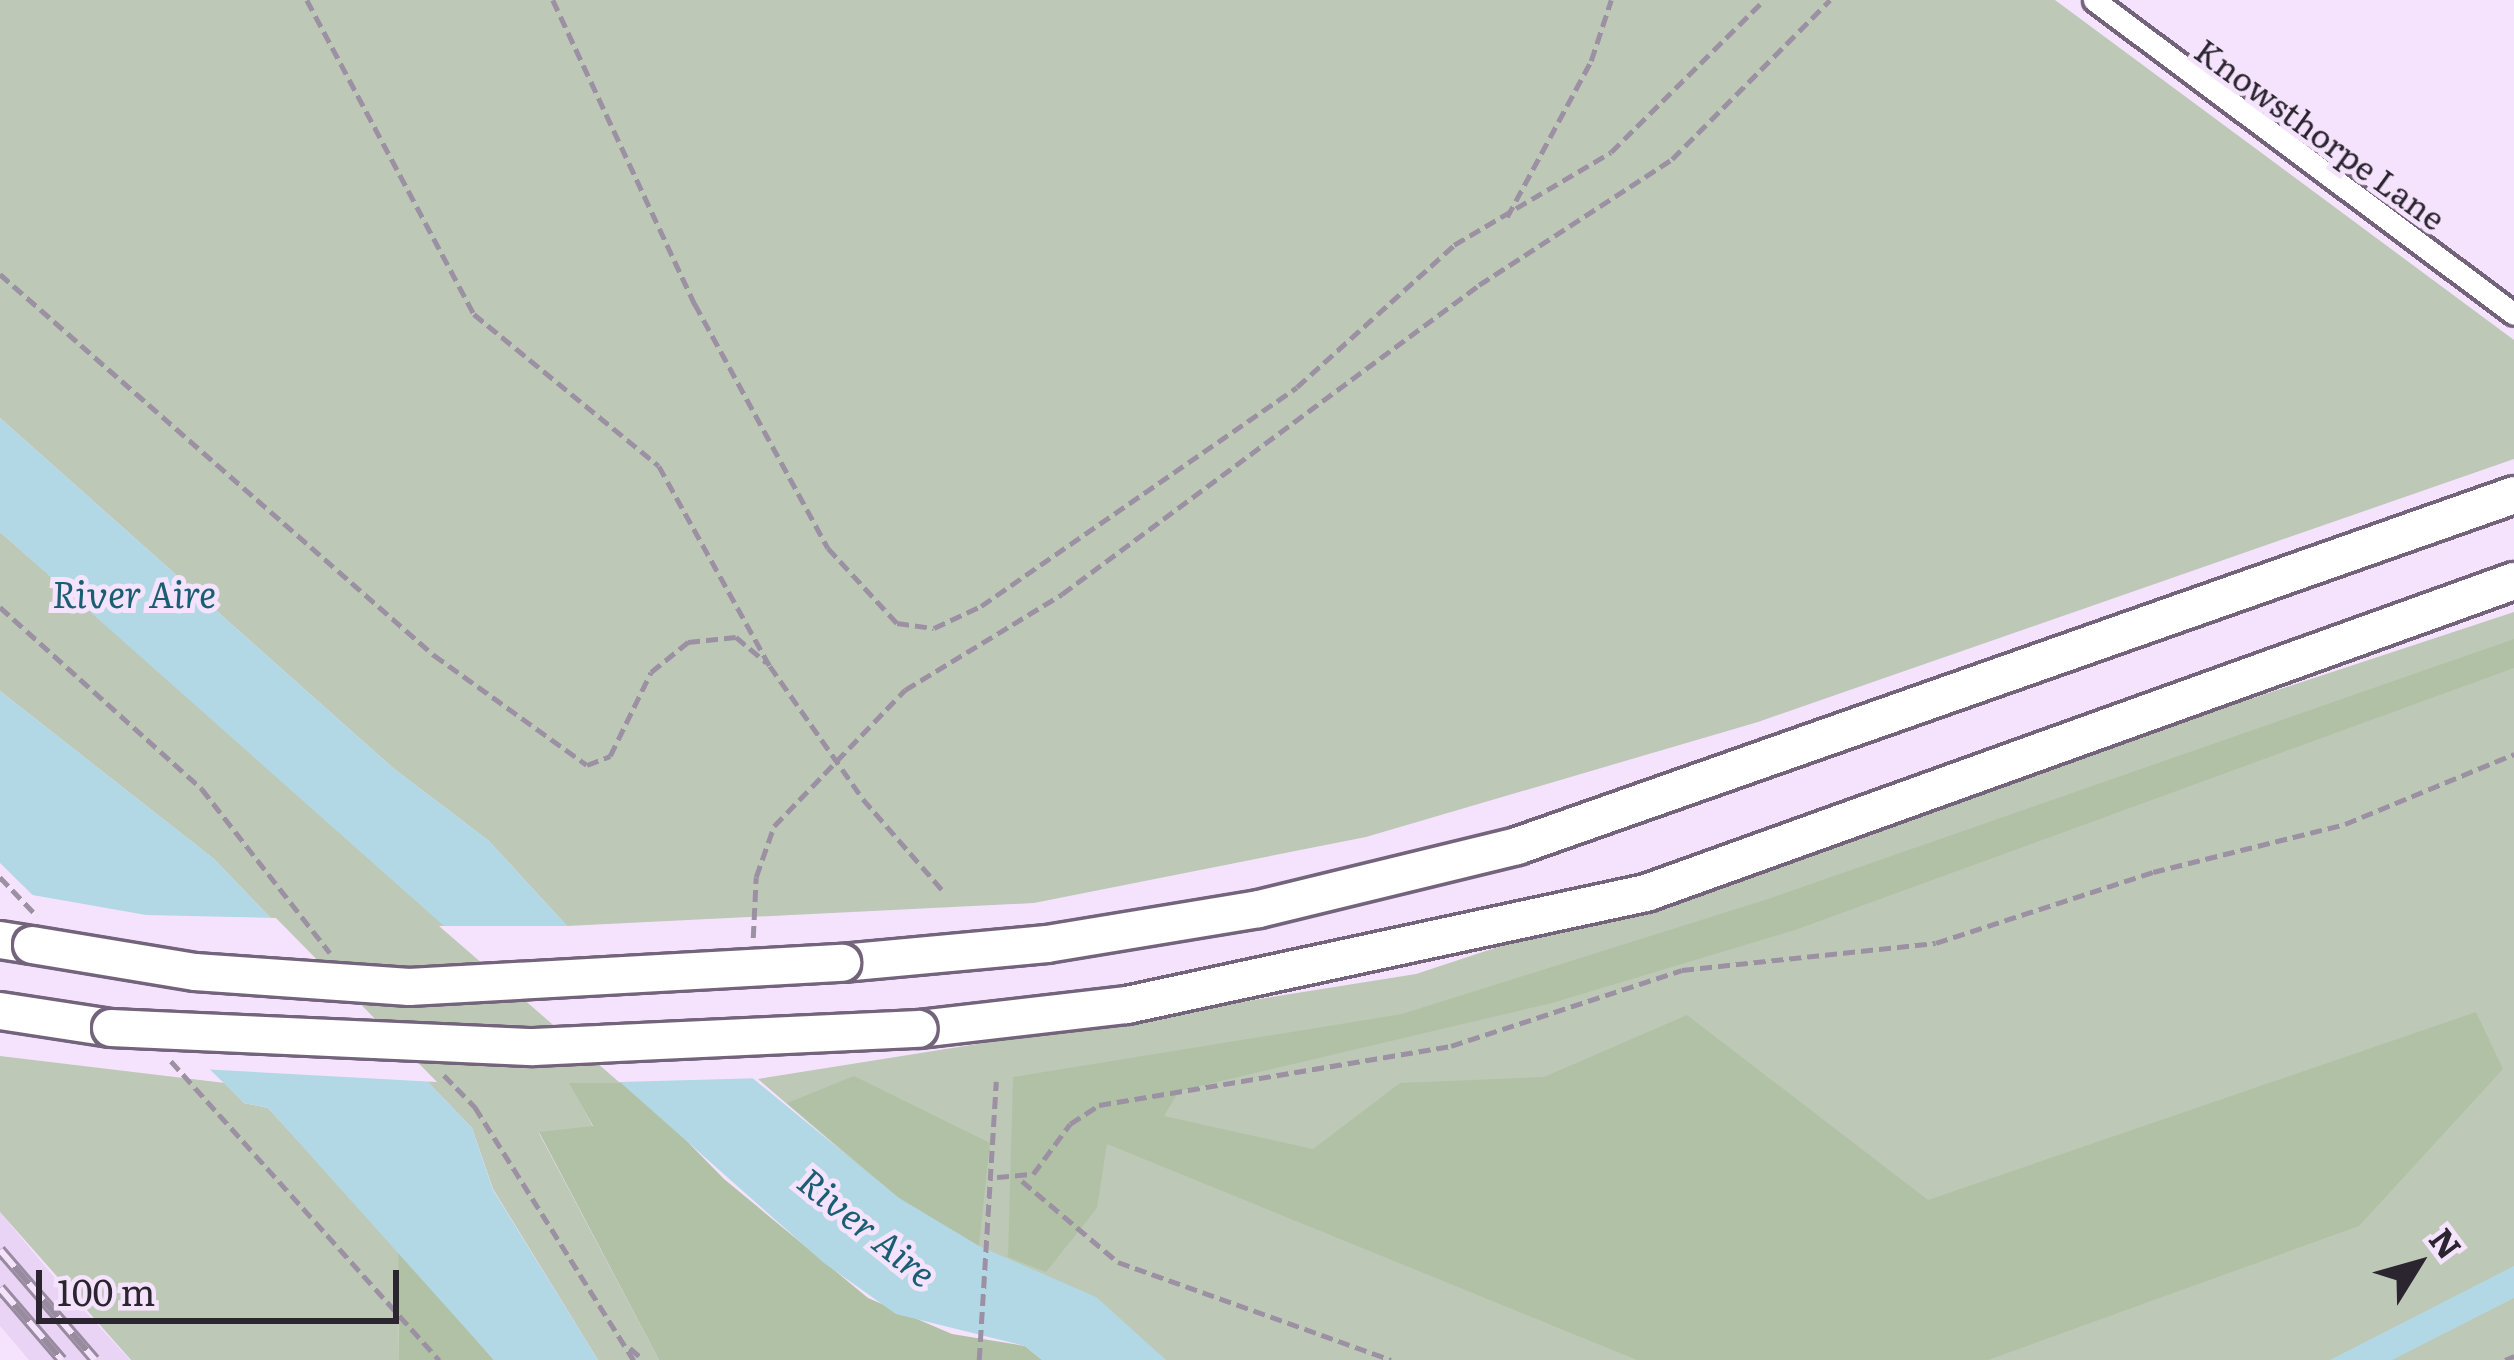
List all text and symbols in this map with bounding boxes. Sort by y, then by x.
street label: Knowsthorpe Lane [2188,29,2454,237]
water label: River Aire [52,571,216,615]
water label: River Aire [791,1158,945,1294]
north arrow [2358,1204,2478,1324]
text: N [2419,1216,2475,1268]
scale bar [42,1246,405,1320]
text: 100 m [57,1264,155,1317]

